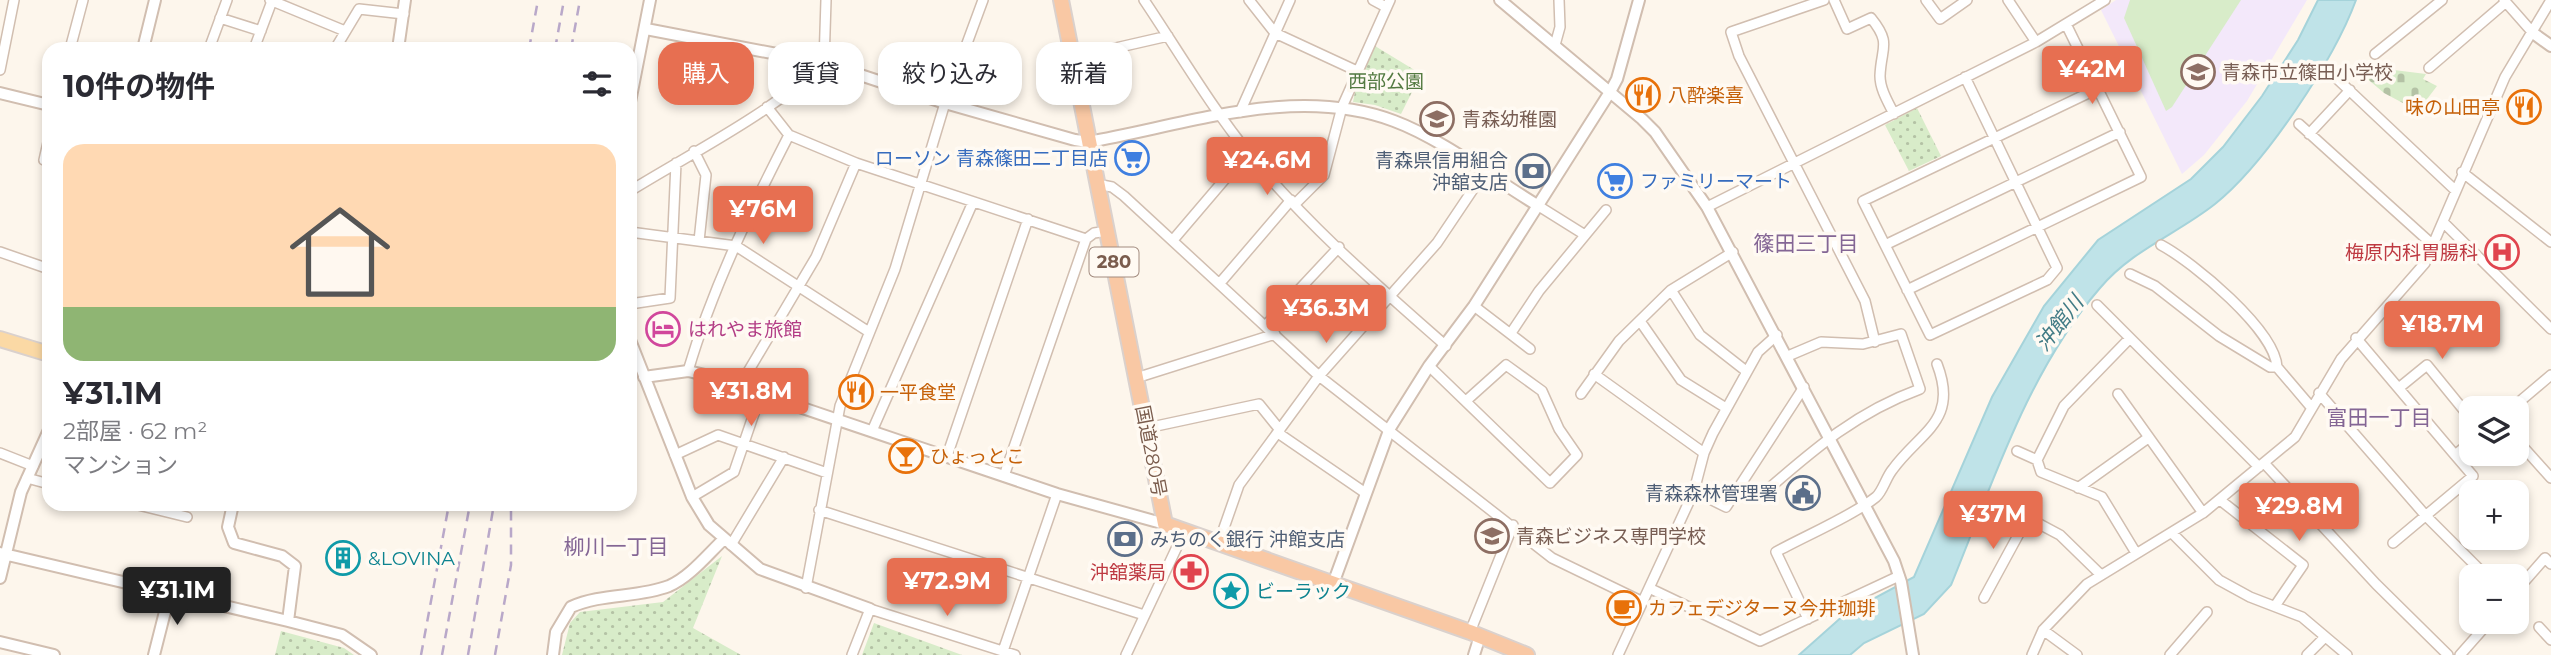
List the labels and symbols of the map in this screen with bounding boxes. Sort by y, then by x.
pin: ¥42M [2051,46,2133,106]
school or university icon: 青森市立篠田小学校 [2179,53,2217,91]
place label: 青森市立篠田小学校 [2222,61,2393,84]
park label: 西部公園 [1348,70,1424,93]
restaurant icon: 八酔楽喜 [1624,76,1662,114]
place label: 八酔楽喜 [1668,84,1744,107]
restaurant icon: 味の山田亭 [2505,88,2543,126]
place label: 味の山田亭 [2405,96,2500,119]
school or university icon: 青森幼稚園 [1418,100,1456,138]
place label: 青森幼稚園 [1462,108,1557,131]
pin: ¥24.6M [1210,138,1324,197]
supermarket icon: ローソン 青森篠田二丁目店 [1113,139,1151,177]
place label: ローソン 青森篠田二丁目店 [875,147,1108,170]
place label: 青森県信用組合 沖舘支店 [1375,149,1508,194]
bank icon: 青森県信用組合 沖舘支店 [1514,152,1552,190]
supermarket icon: ファミリーマート [1596,162,1634,200]
place label: ファミリーマート [1640,170,1792,193]
pin: ¥76M [722,187,804,246]
district label: 篠田三丁目 [1754,231,1859,256]
hospital icon: 梅原内科胃腸科 [2483,233,2521,271]
place label: 梅原内科胃腸科 [2345,241,2478,264]
road number: 280 [1090,248,1138,276]
pin: ¥36.3M [1269,286,1383,345]
water label: 沖館川 [2030,289,2089,356]
pin: ¥18.7M [2385,302,2499,361]
hotel icon: はれやま旅館 [644,310,682,348]
place label: はれやま旅館 [688,318,802,341]
pin: ¥31.8M [694,368,808,428]
restaurant icon: 一平食堂 [837,373,875,411]
place label: 一平食堂 [880,381,956,404]
street label: 国道280号 [1131,403,1171,499]
district label: 富田一丁目 [2327,405,2432,430]
bar icon: ひょっとこ [887,437,925,475]
place label: ひょっとこ [930,445,1025,468]
public building icon: 青森森林管理署 [1784,474,1822,512]
place label: 青森森林管理署 [1645,482,1778,505]
pin: ¥29.8M [2242,484,2356,543]
pin: ¥37M [1952,491,2034,551]
school or university icon: 青森ビジネス専門学校 [1473,517,1511,555]
bank icon: みちのく銀行 沖館支店 [1106,520,1144,558]
place label: 青森ビジネス専門学校 [1516,525,1706,548]
place label: みちのく銀行 沖館支店 [1150,528,1345,551]
district label: 柳川一丁目 [564,534,669,559]
building icon: &LOVINA [324,539,362,577]
place label: &LOVINA [368,547,455,570]
pharmacy icon: 沖舘薬局 [1172,553,1210,591]
pin: ¥72.9M [890,558,1004,618]
place label: 沖舘薬局 [1090,561,1166,584]
pin: ¥31.1M [120,568,234,627]
place icon: ビーラック [1212,572,1250,610]
place label: ビーラック [1256,580,1351,603]
cafe icon: カフェデジターヌ今井珈琲 [1605,589,1643,627]
place label: カフェデジターヌ今井珈琲 [1648,597,1876,620]

